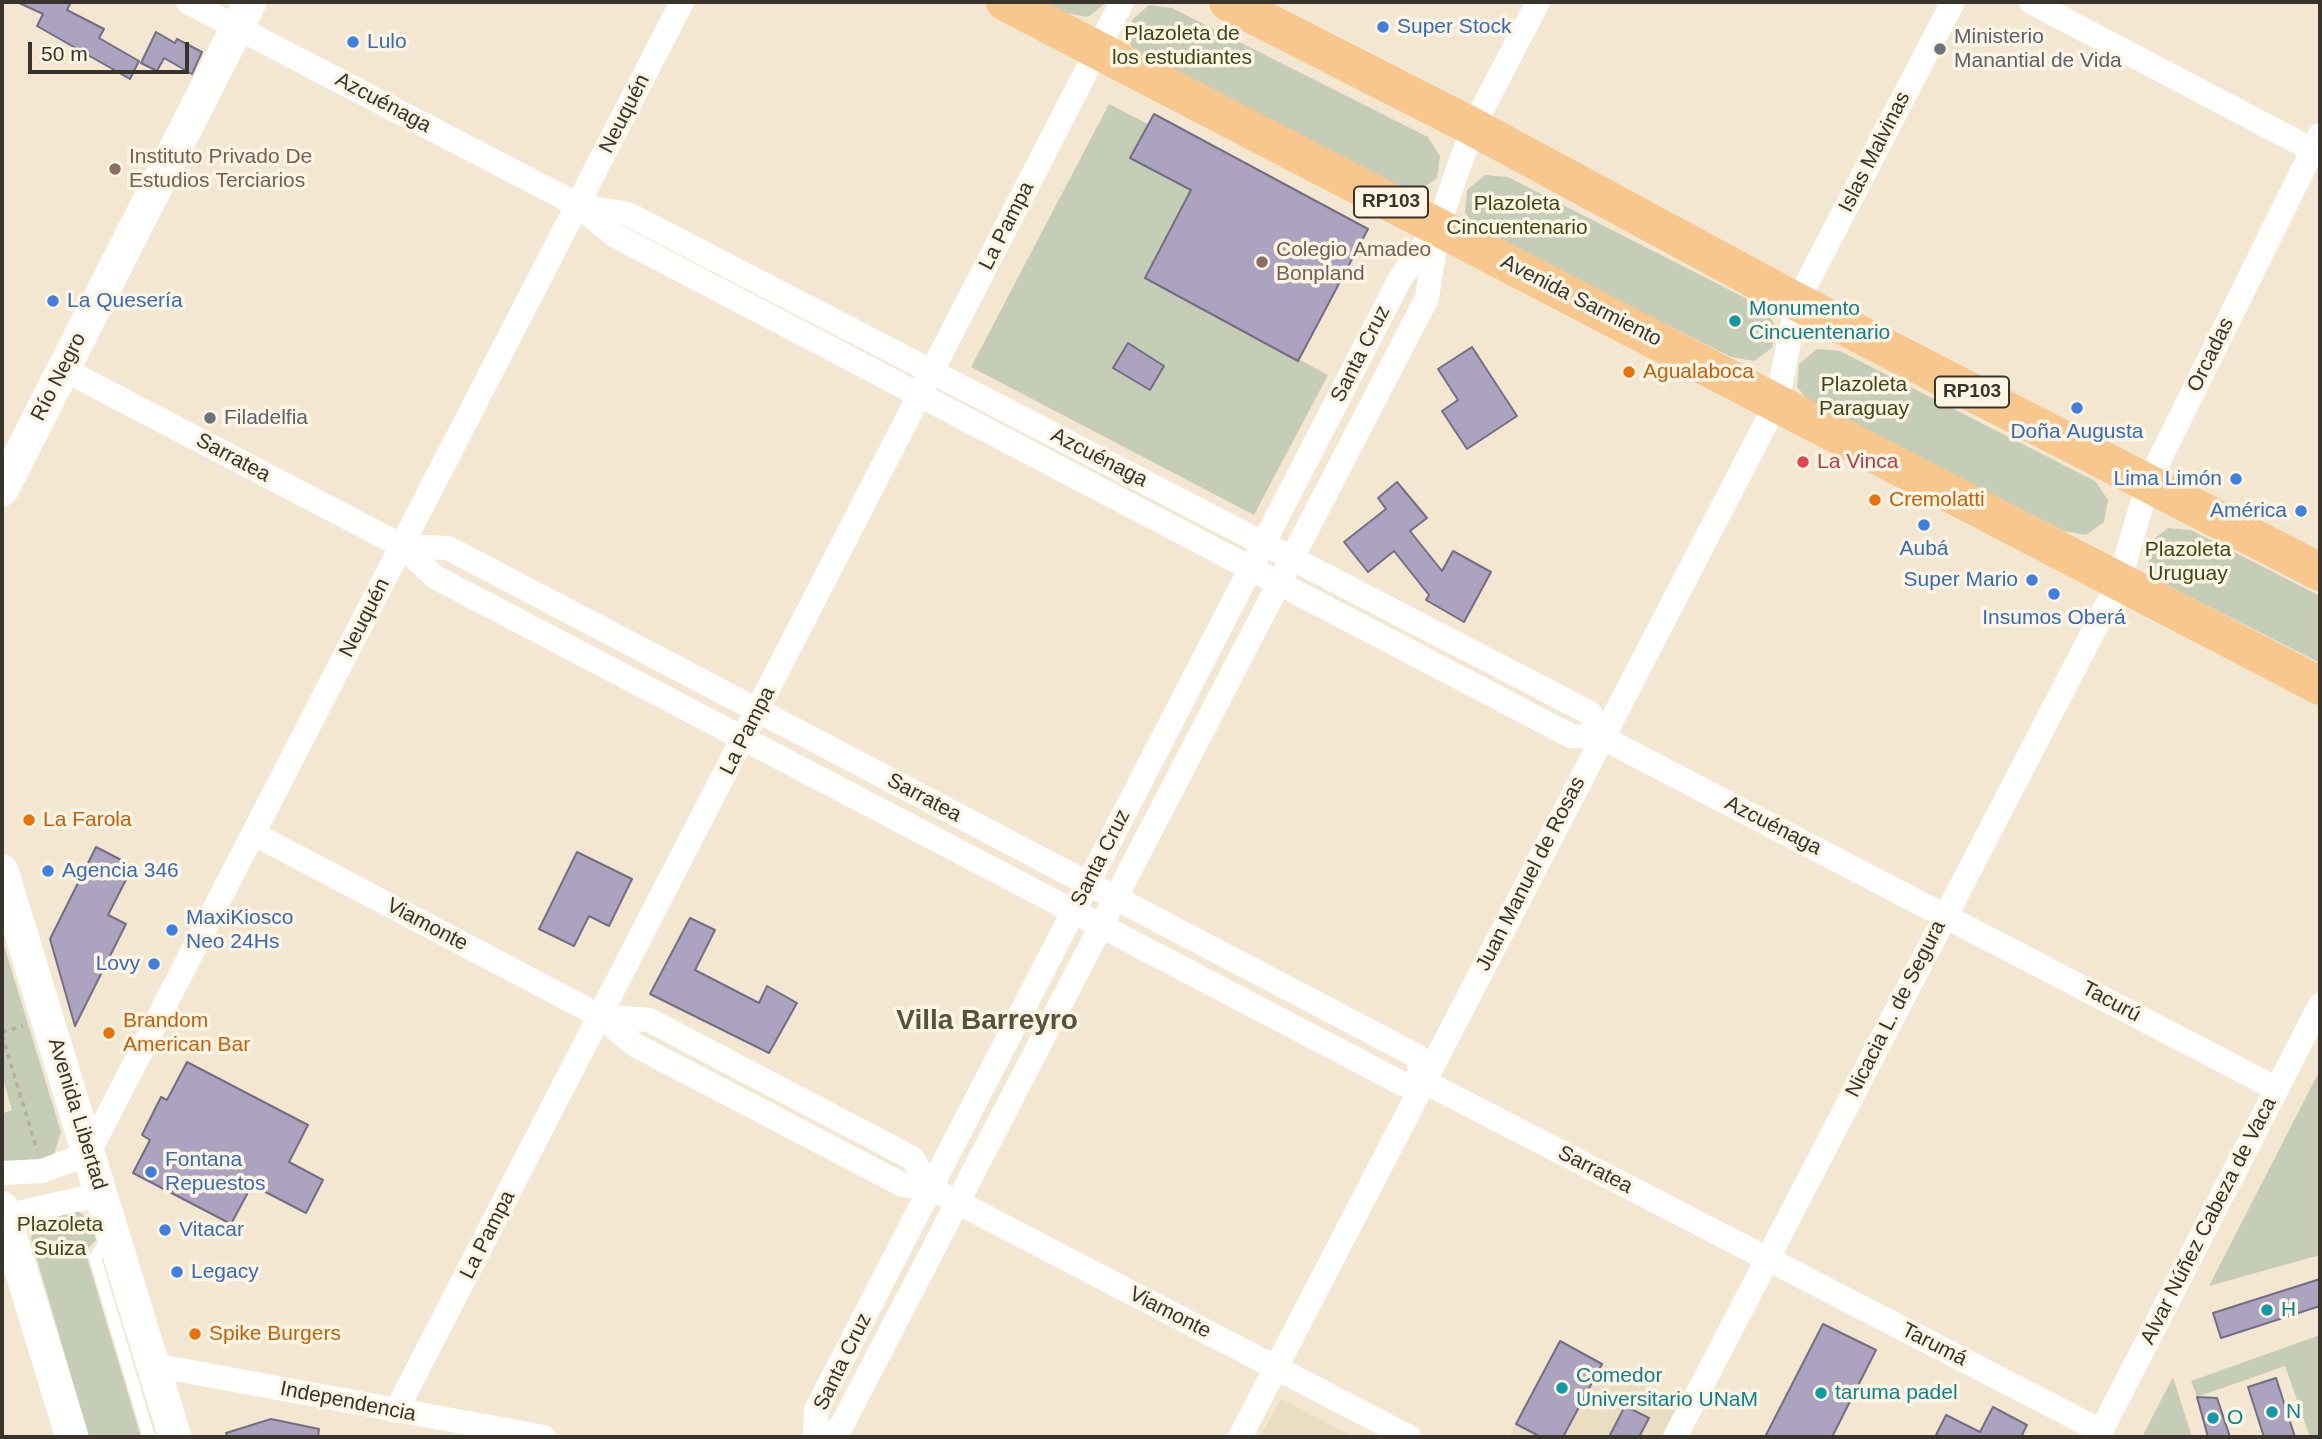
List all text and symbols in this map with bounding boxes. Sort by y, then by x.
place label: Super Stock [1397,14,1511,40]
marker: Super Stock [1375,19,1391,35]
park label: Plazoleta de los estudiantes [1112,21,1252,71]
place label: Ministerio Manantial de Vida [1954,24,2122,74]
scale bar [32,28,192,72]
place label: Lulo [367,29,407,55]
marker: Lulo [345,34,361,50]
marker: Ministerio Manantial de Vida [1932,41,1948,57]
text: 50 m [41,42,88,65]
street label: Azcuénaga [331,67,435,139]
street label: Neuquén [594,70,656,158]
street label: Islas Malvinas [1834,88,1916,216]
place label: Instituto Privado De Estudios Terciarios [129,144,312,194]
marker: Instituto Privado De Estudios Terciarios [107,161,123,177]
street label: La Pampa [974,178,1040,274]
road number: RP103 [1354,186,1428,218]
park label: Plazoleta Cincuentenario [1446,191,1588,241]
place label: Colegio Amadeo Bonpland [1276,237,1431,287]
street label: Avenida Sarmiento [1496,250,1666,352]
marker: Colegio Amadeo Bonpland [1254,254,1270,270]
place label: La Quesería [67,288,183,314]
marker: La Quesería [45,293,61,309]
place label: Monumento Cincuentenario [1749,296,1890,346]
street label: Santa Cruz [1326,301,1396,407]
marker: Monumento Cincuentenario [1727,313,1743,329]
street label: Orcadas [2182,314,2240,396]
street label: Río Negro [26,329,92,425]
place label: Agualaboca [1643,359,1754,385]
marker: Agualaboca [1621,364,1637,380]
park label: Plazoleta Paraguay [1819,372,1909,422]
road number: RP103 [1935,376,2009,408]
marker: Doña Augusta [2069,400,2085,416]
place label: Filadelfia [224,405,308,431]
marker: Filadelfia [202,410,218,426]
place label: Doña Augusta [2010,419,2144,445]
street label: Azcuénaga [1046,423,1152,493]
street label: Sarratea [192,428,274,488]
place label: La Vinca [1817,449,1898,475]
marker: La Vinca [1795,454,1811,470]
place label: Lima Limón [2113,466,2222,492]
marker: Lima Limón [2228,471,2244,487]
place label: Cremolatti [1889,487,1985,513]
marker: Cremolatti [1867,492,1883,508]
place label: América [2210,498,2287,524]
marker: América [2293,503,2309,519]
marker: Aubá [1916,517,1932,533]
place label: Aubá [1899,536,1949,562]
park label: Plazoleta Uruguay [2145,537,2231,587]
place label: Super Mario [1904,567,2018,593]
marker: Super Mario [2024,572,2040,588]
street label: Neuquén [334,574,396,662]
marker: Insumos Oberá [2046,586,2062,602]
place label: Insumos Oberá [1982,605,2126,631]
street label: La Pampa [715,683,781,779]
street label: Sarratea [883,768,965,828]
street label: Juan Manuel de Rosas [1471,773,1591,975]
street label: Azcuénaga [1720,791,1826,861]
street label: Santa Cruz [1066,805,1136,911]
place label: La Farola [43,807,132,833]
marker: La Farola [21,812,37,828]
place label: Agencia 346 [62,858,179,884]
marker: Agencia 346 [40,863,56,879]
street label: Viamonte [382,893,472,957]
place label: MaxiKiosco Neo 24Hs [186,905,293,955]
street label: Nicacia L. de Segura [1841,916,1951,1102]
marker: MaxiKiosco Neo 24Hs [164,922,180,938]
place label: Lovy [96,951,140,977]
marker: Lovy [146,956,162,972]
street label: Tacurú [2077,976,2145,1028]
district label: Villa Barreyro [896,1004,1078,1038]
place label: Brandom American Bar [123,1008,250,1058]
marker: Brandom American Bar [101,1025,117,1041]
street label: Avenida Libertad [42,1035,112,1193]
street label: Alvar Núñez Cabeza de Vaca [2136,1093,2282,1349]
street label: Sarratea [1553,1140,1637,1200]
place label: Fontana Repuestos [165,1147,265,1197]
marker: Fontana Repuestos [143,1164,159,1180]
street label: La Pampa [455,1187,521,1283]
park label: Plazoleta Suiza [17,1212,103,1262]
place label: Vitacar [179,1217,244,1243]
marker: Vitacar [157,1222,173,1238]
place label: Legacy [191,1259,259,1285]
marker: Legacy [169,1264,185,1280]
street label: Viamonte [1125,1282,1215,1344]
place label: H [2281,1297,2296,1323]
marker: H [2259,1302,2275,1318]
street label: Santa Cruz [809,1309,877,1415]
street label: Tarumá [1897,1318,1971,1372]
place label: Spike Burgers [209,1321,341,1347]
marker: Spike Burgers [187,1326,203,1342]
place label: Comedor Universitario UNaM [1576,1363,1758,1413]
street label: Independencia [278,1376,418,1428]
marker: Comedor Universitario UNaM [1554,1380,1570,1396]
place label: taruma padel [1835,1380,1958,1406]
marker: taruma padel [1813,1385,1829,1401]
place label: N [2286,1399,2301,1425]
marker: N [2264,1404,2280,1420]
place label: O [2227,1405,2243,1431]
marker: O [2205,1410,2221,1426]

